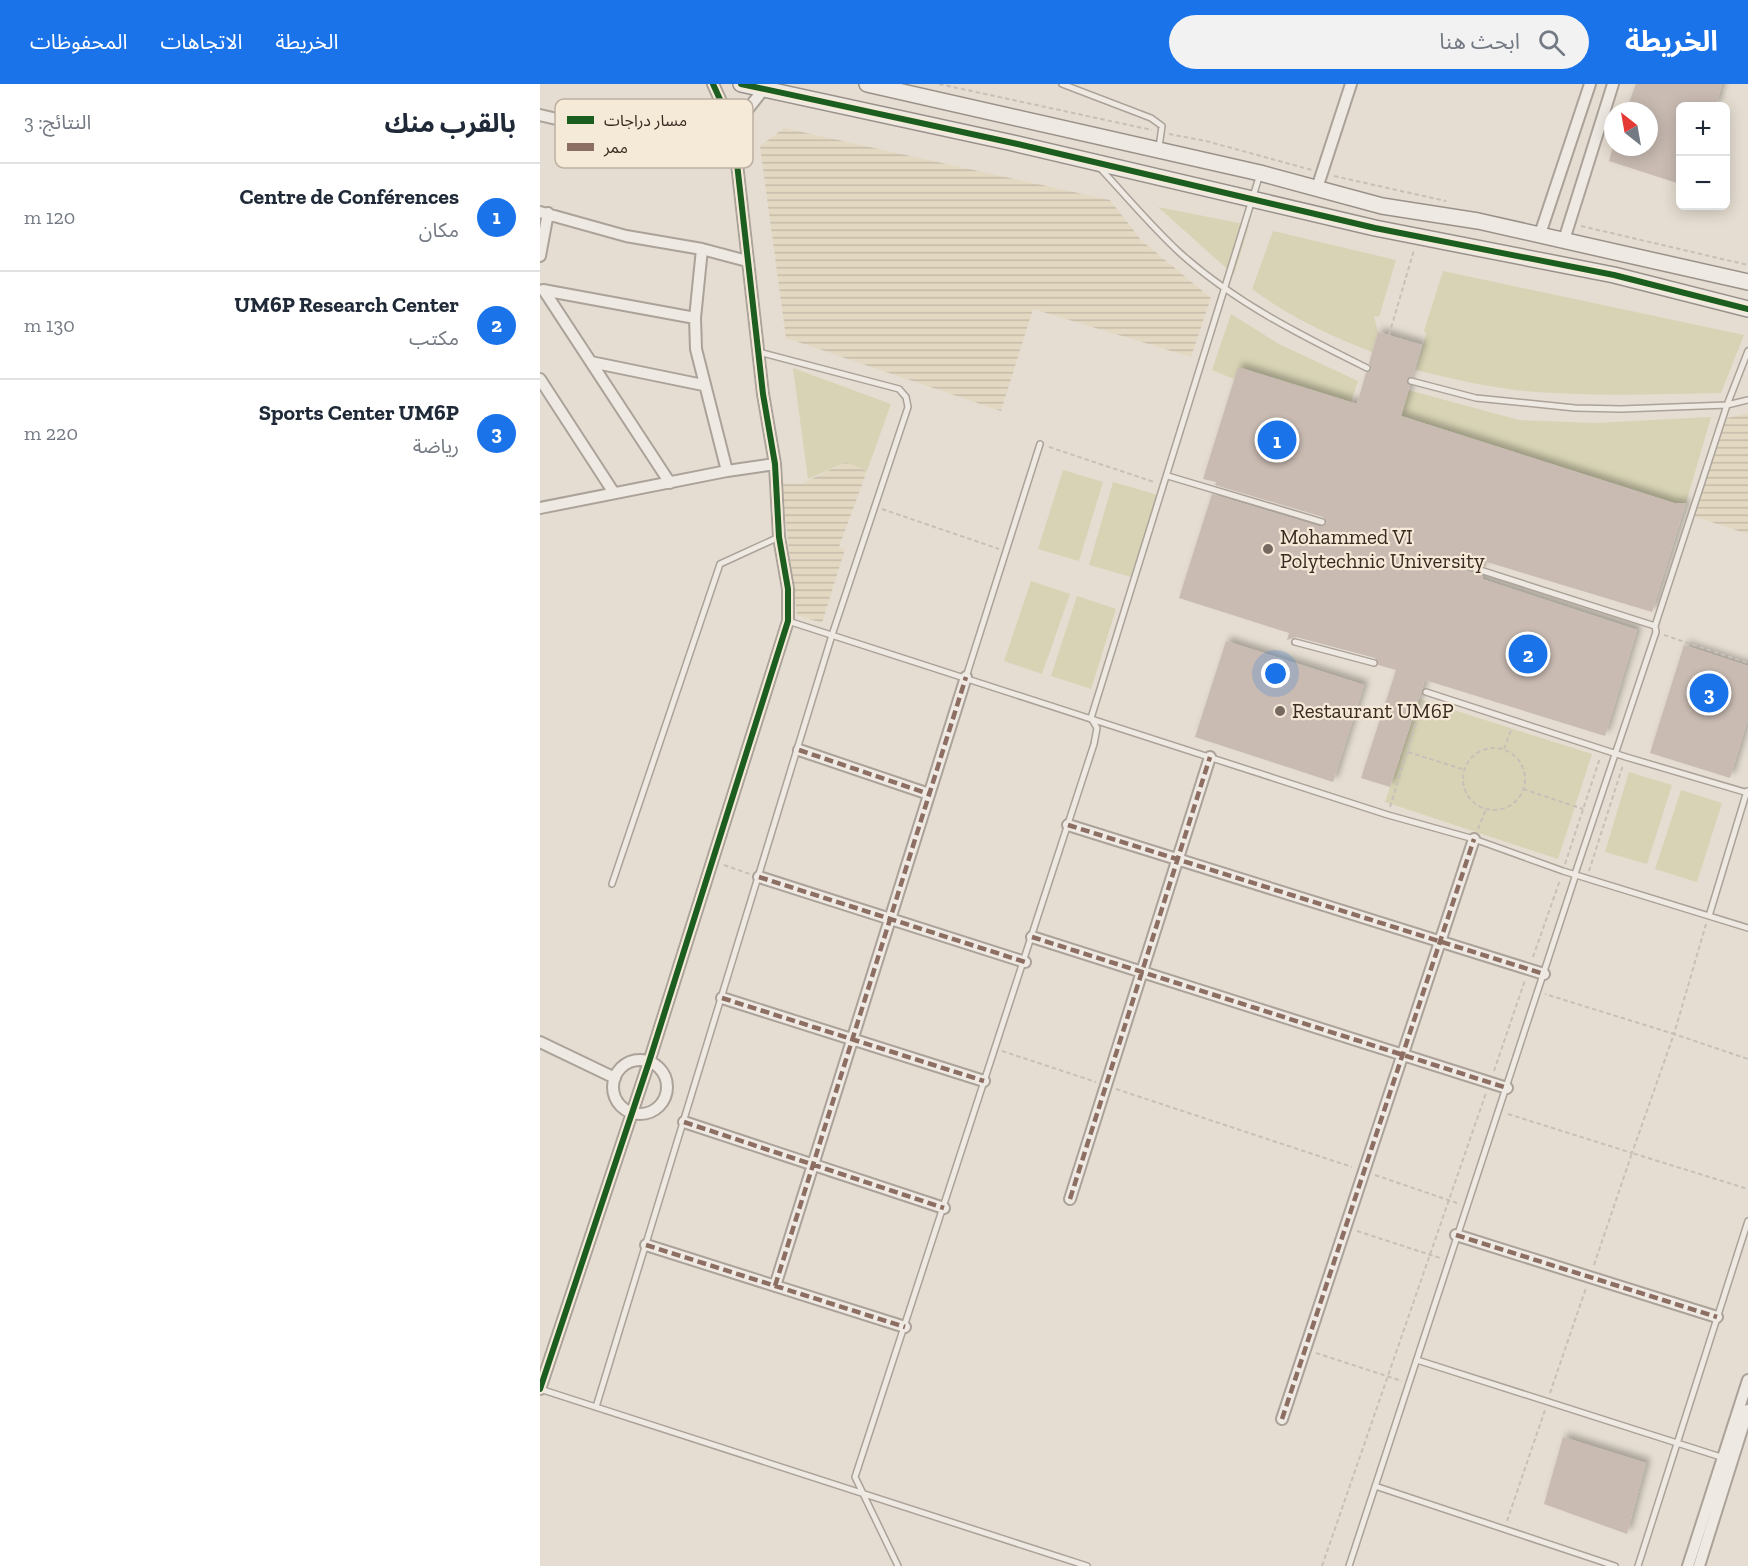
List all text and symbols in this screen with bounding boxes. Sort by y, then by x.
search box [1169,15,1589,69]
text: الخريطة [1625,25,1718,58]
icon: search [1535,26,1568,59]
text: ابحث هنا [1439,28,1520,55]
text: المحفوظات [30,29,127,54]
text: الاتجاهات [160,29,242,54]
text: الخريطة [275,29,338,54]
legend [555,99,753,168]
north arrow [1604,102,1658,156]
map controls [1676,102,1730,210]
button: + [1676,102,1730,156]
text: بالقرب منك [384,107,516,139]
text: النتائج: 3 [24,110,91,134]
text: مسار دراجات [604,111,687,130]
text: ممر [603,138,628,157]
button: − [1676,156,1730,210]
text: Centre de Conférences [239,183,459,210]
text: 120 m [24,205,75,229]
text: 1 [492,205,501,229]
text: مكان [419,218,459,242]
text: UM6P Research Center [234,291,459,318]
text: 130 m [24,313,75,337]
text: 2 [491,313,502,337]
text: مكتب [409,326,459,350]
text: Sports Center UM6P [259,399,459,426]
pin: 1 [1258,418,1296,462]
text: 220 m [24,421,78,445]
text: 3 [491,421,502,445]
text: رياضة [413,434,459,458]
place label: Mohammed VI Polytechnic University [1280,524,1485,573]
marker: Mohammed VI Polytechnic University [1261,542,1275,556]
pin: 2 [1508,632,1548,676]
your location [1261,659,1290,688]
pin: 3 [1690,670,1728,716]
place label: Restaurant UM6P [1292,698,1454,723]
marker: Restaurant UM6P [1273,704,1287,718]

